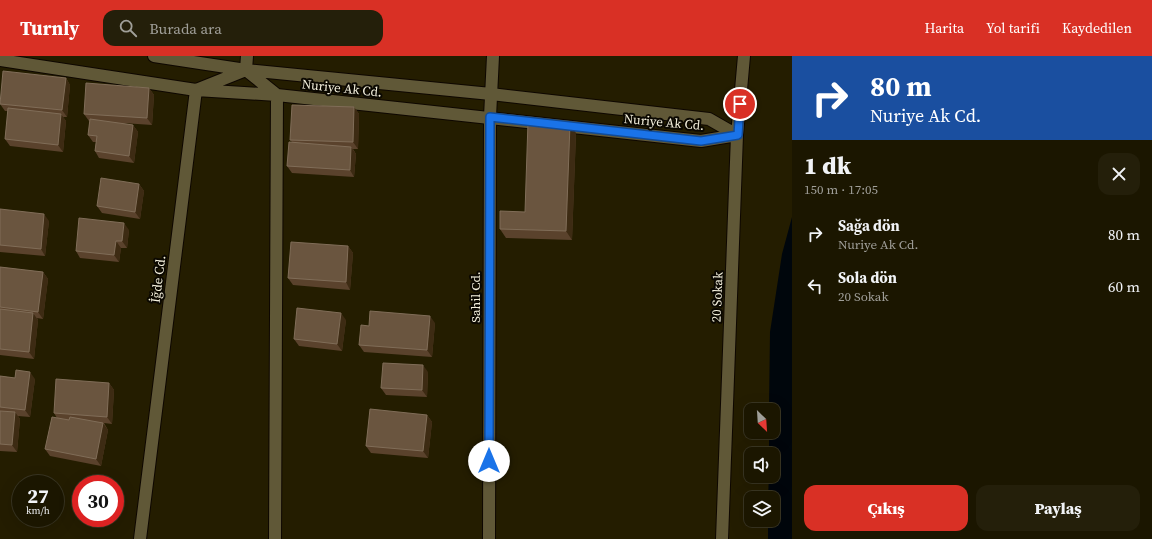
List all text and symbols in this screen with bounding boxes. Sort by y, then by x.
search box [103,10,383,46]
text: Turnly [20,15,79,41]
icon: search [117,17,139,39]
text: Burada ara [149,18,222,39]
text: Harita [925,18,964,38]
text: Yol tarifi [986,18,1040,38]
text: Kaydedilen [1062,18,1132,38]
text: 80 m [870,67,932,105]
icon: right [804,72,856,124]
street label: Nuriye Ak Cd. [301,75,383,101]
pin [723,87,757,121]
icon: arrive [729,93,751,115]
text: Nuriye Ak Cd. [870,103,981,128]
street label: Nuriye Ak Cd. [623,110,705,134]
text: 1 dk [804,149,851,182]
button: close [1098,153,1140,195]
text: 150 m · 17:05 [804,181,878,198]
text: Sağa dön [838,215,900,236]
icon: right [804,223,826,245]
text: 80 m [1108,224,1140,245]
text: Nuriye Ak Cd. [838,236,918,253]
street label: İğde Cd. [147,254,169,304]
text: Sola dön [838,267,897,288]
street label: Sahil Cd. [467,271,484,323]
street label: 20 Sokak [708,271,726,323]
icon: left [804,275,826,297]
text: 60 m [1108,276,1140,297]
text: 20 Sokak [838,288,889,305]
north arrow [744,403,780,439]
map controls [744,403,780,527]
position arrow [468,440,510,482]
button: sound [744,447,780,483]
speed limit sign: 30 [72,475,124,527]
text: 27 [27,482,49,510]
button: Çıkış [804,485,968,531]
button: Paylaş [976,485,1140,531]
button: layers [744,491,780,527]
text: km/h [26,504,50,517]

